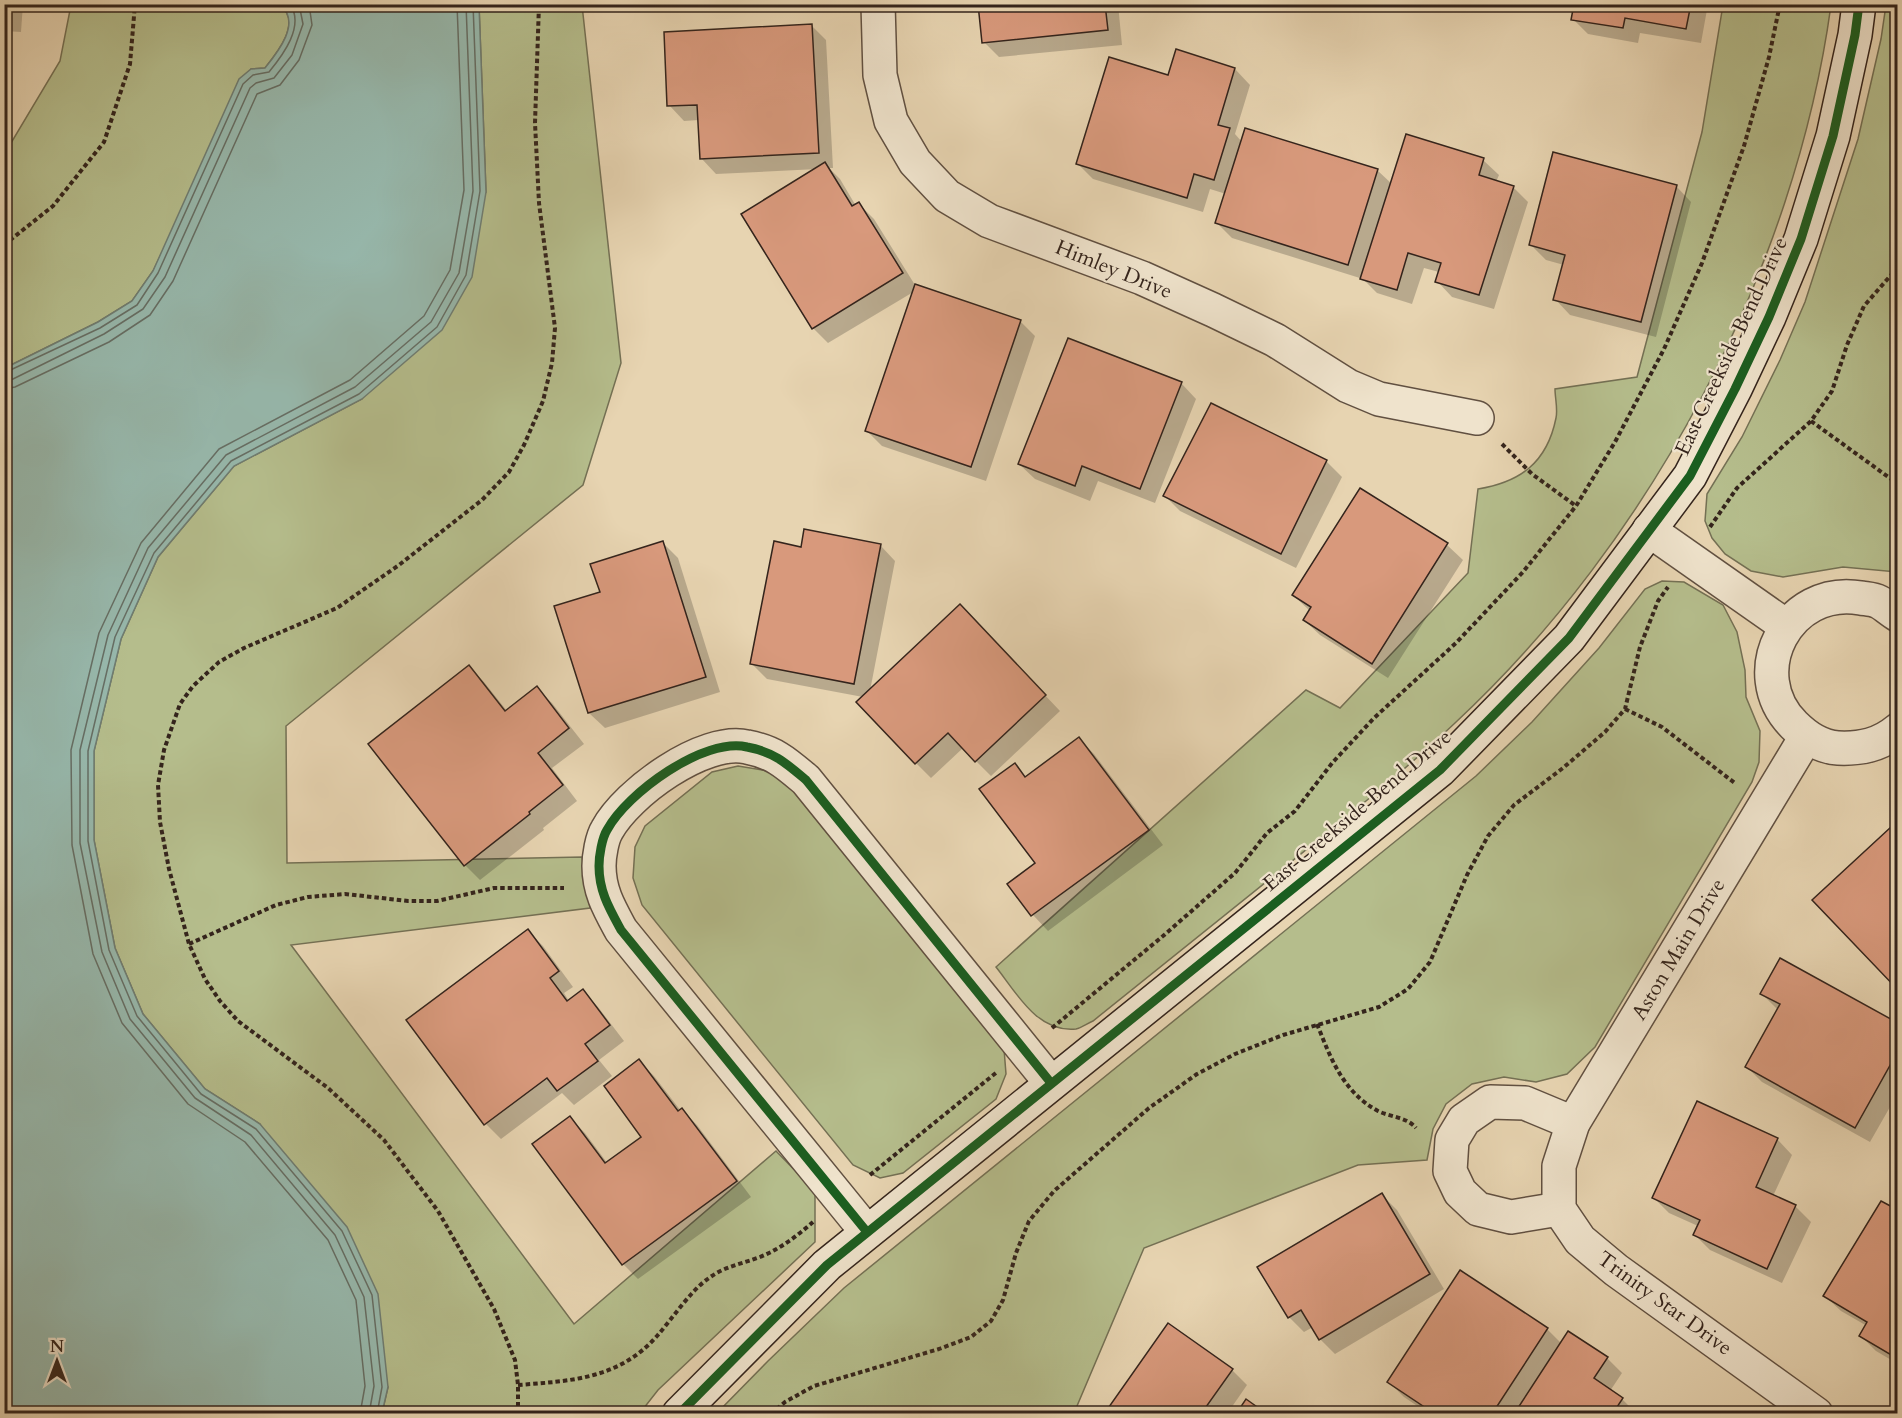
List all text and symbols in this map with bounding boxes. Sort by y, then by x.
street label: East Creekside Bend Drive [1668,232,1795,460]
street label: Himley Drive [1051,233,1177,306]
street label: East Creekside Bend Drive [1257,723,1458,898]
street label: Aston Main Drive [1625,873,1732,1026]
street label: Trinity Star Drive [1591,1245,1738,1362]
north arrow [27,1331,87,1391]
text: N [50,1336,64,1358]

